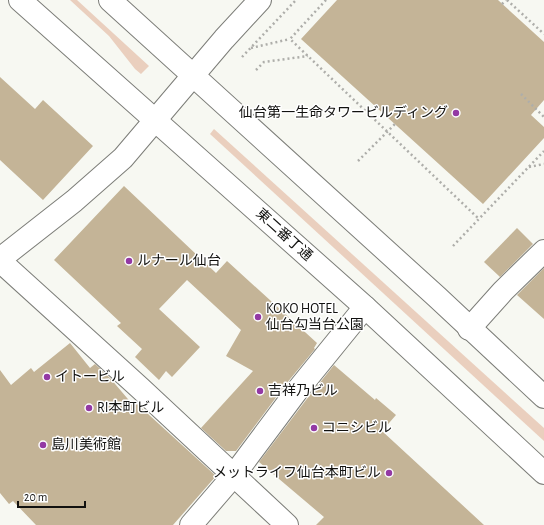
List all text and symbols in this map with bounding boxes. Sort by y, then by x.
place label: 仙台第一生命タワービルディング [239,104,448,120]
marker: 仙台第一生命タワービルディング [451,108,461,118]
street label: 東二番丁通 [253,206,315,264]
place label: ルナール仙台 [137,252,221,268]
marker: ルナール仙台 [124,256,134,266]
place label: KOKO HOTEL 仙台勾当台公園 [266,302,364,332]
marker: KOKO HOTEL 仙台勾当台公園 [253,312,263,322]
place label: イトービル [55,369,125,384]
marker: イトービル [42,372,52,382]
place label: 吉祥乃ビル [268,383,338,398]
marker: 吉祥乃ビル [255,386,265,396]
place label: RI本町ビル [97,400,165,415]
marker: RI本町ビル [84,403,94,413]
place label: コニシビル [322,420,392,435]
marker: コニシビル [309,423,319,433]
place label: 島川美術館 [51,436,121,452]
marker: 島川美術館 [38,440,48,450]
place label: メットライフ仙台本町ビル [213,464,381,480]
marker: メットライフ仙台本町ビル [384,468,394,478]
scale bar [18,483,85,509]
text: 20 m [24,491,47,503]

